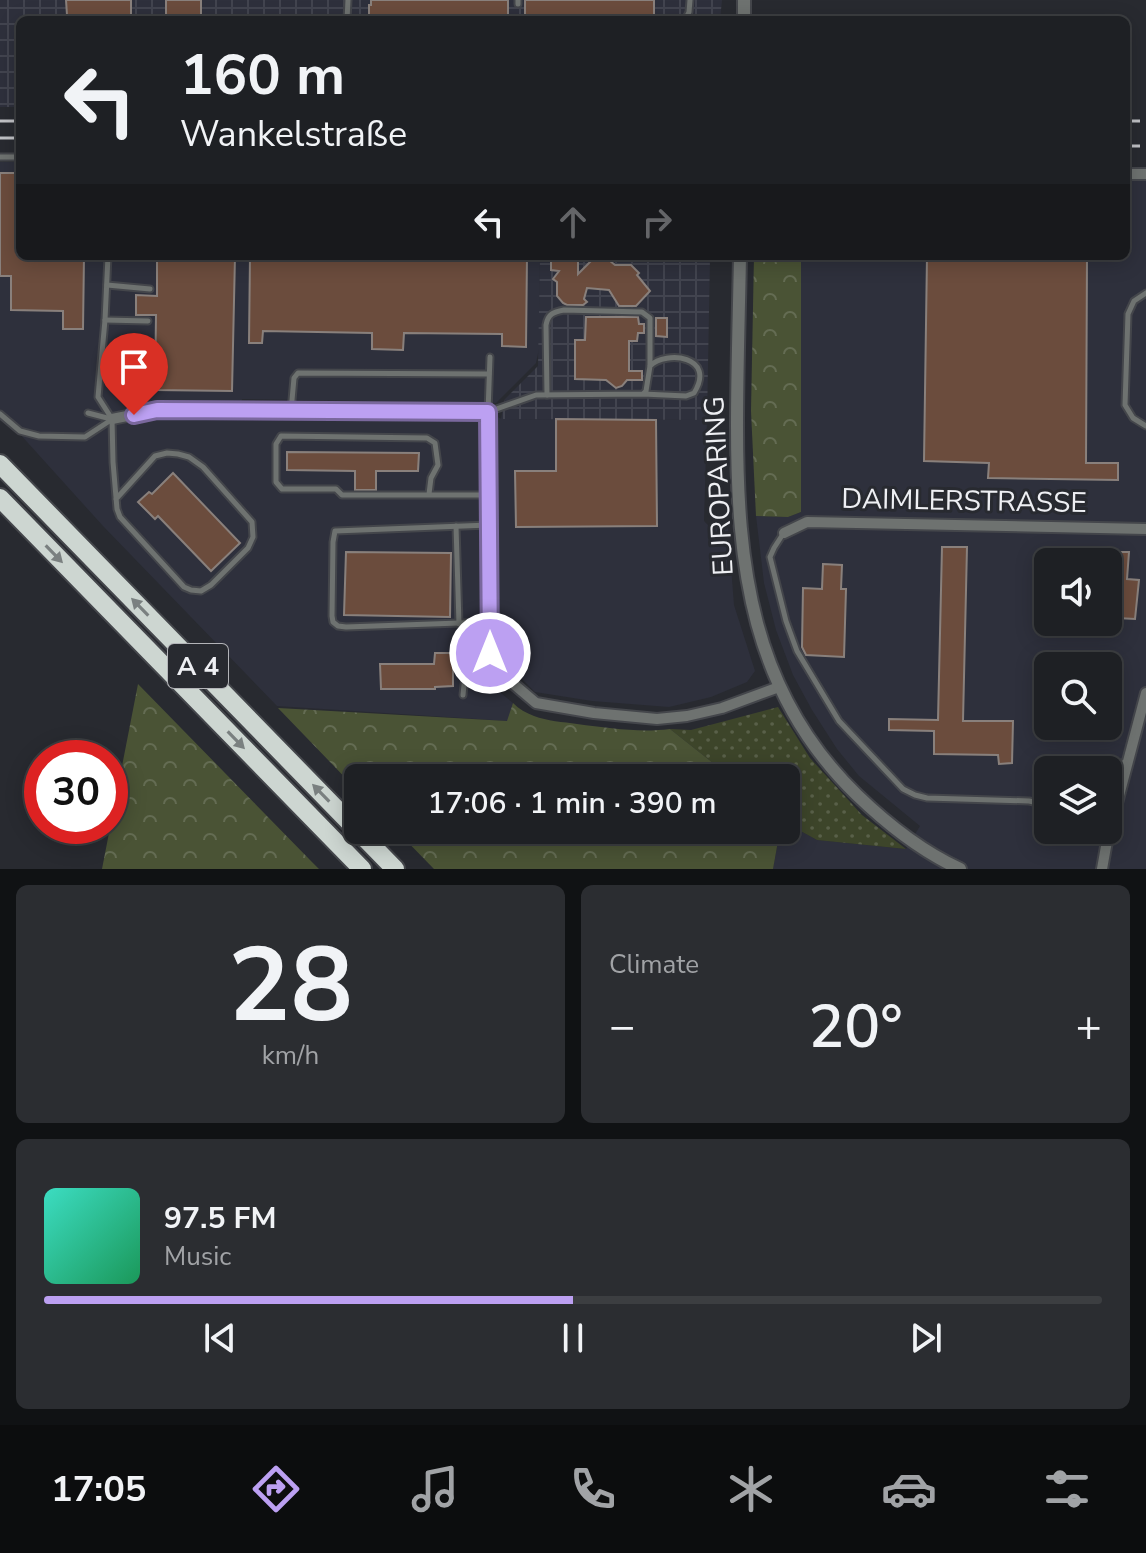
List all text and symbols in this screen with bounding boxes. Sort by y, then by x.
text: 160 m [180,37,345,114]
icon: left [48,48,152,152]
text: Wankelstraße [180,110,407,159]
icon: left [467,200,511,244]
icon: ahead [551,200,595,244]
icon: right [635,200,679,244]
pin [100,333,168,415]
icon: arrive [112,345,156,389]
street label: EUROPARING [695,395,743,577]
street label: DAIMLERSTRASSE [841,480,1087,522]
one-way arrow [45,544,63,563]
map controls [1034,548,1122,844]
button: sound [1034,548,1122,636]
one-way arrow [131,598,150,617]
position arrow [448,611,532,695]
road number: A 4 [168,644,228,688]
button: search [1034,652,1122,740]
one-way arrow [226,730,245,749]
speed limit sign: 30 [24,740,128,844]
button: layers [1034,756,1122,844]
text: 17:06 · 1 min · 390 m [427,783,717,824]
one-way arrow [313,784,331,803]
text: 28 [228,915,353,1057]
text: Climate [609,947,699,982]
text: 20° [808,986,903,1068]
text: − [609,997,635,1057]
text: + [1076,997,1102,1057]
text: km/h [262,1038,319,1073]
text: 97.5 FM [164,1198,276,1239]
text: Music [164,1239,231,1274]
icon: previous [198,1316,242,1360]
icon: pause [551,1316,595,1360]
icon: next [904,1316,948,1360]
icon: directions [248,1461,304,1517]
icon: music [407,1461,463,1517]
icon: phone [565,1461,621,1517]
icon: climate [723,1461,779,1517]
icon: car [881,1461,937,1517]
icon: filters [1039,1461,1095,1517]
text: 17:05 [51,1465,146,1514]

